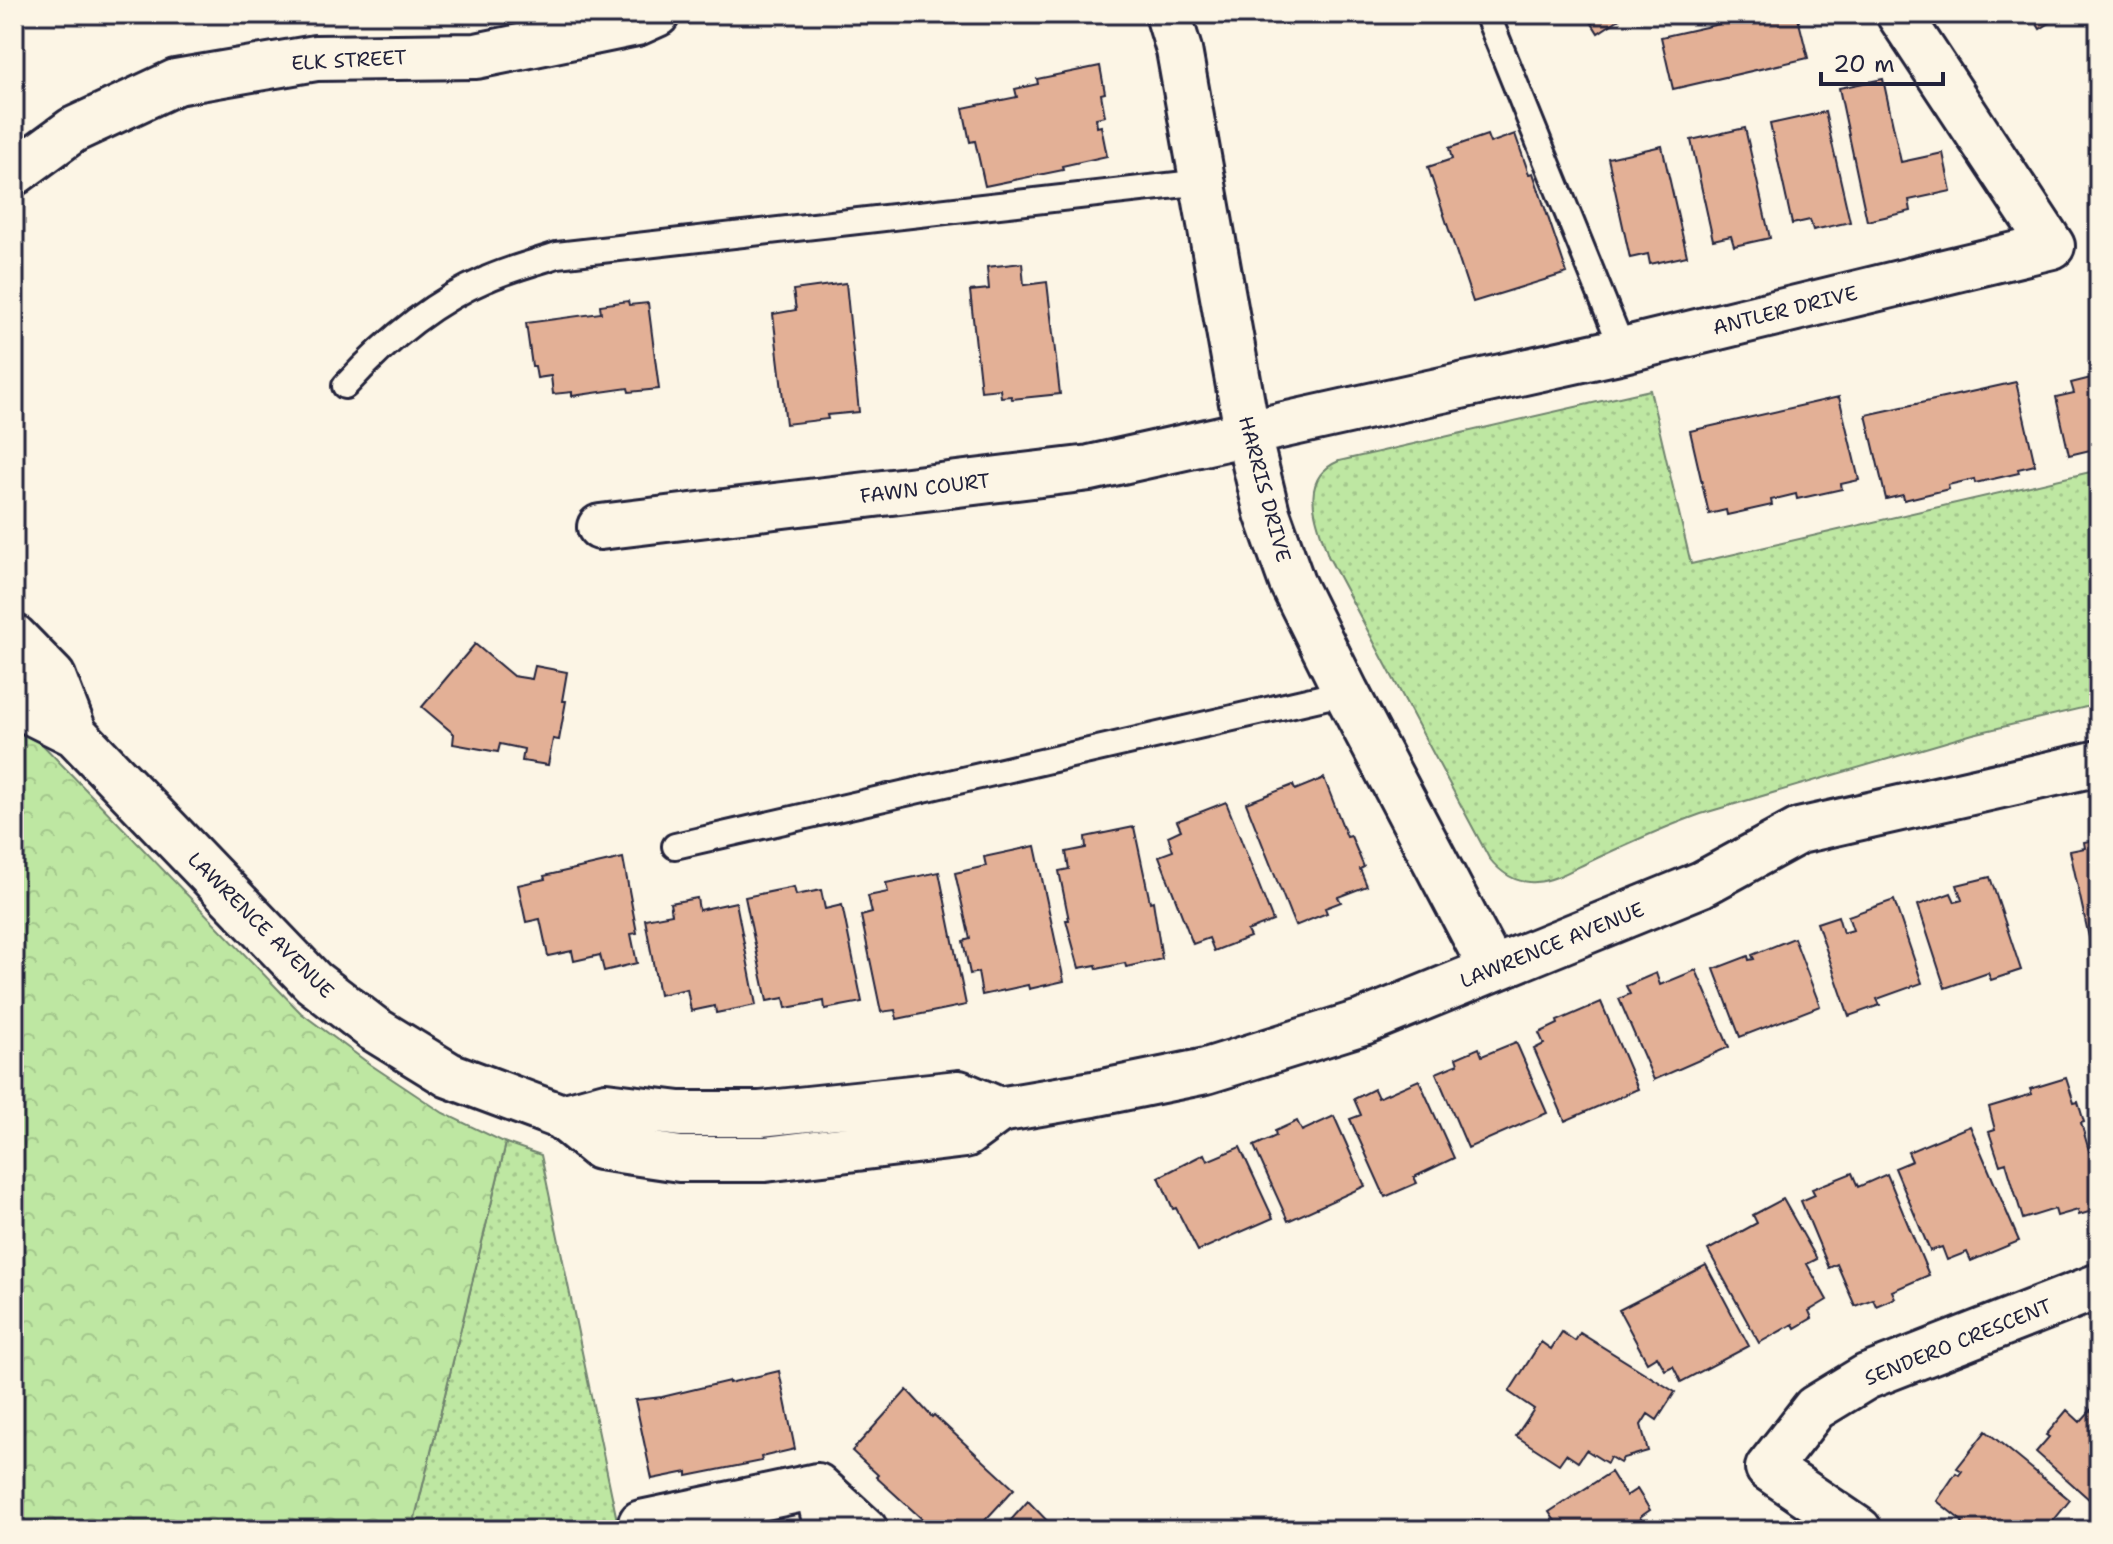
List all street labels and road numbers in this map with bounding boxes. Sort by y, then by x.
street label: ELK STREET [291,44,407,76]
street label: ANTLER DRIVE [1710,279,1860,341]
street label: HARRIS DRIVE [1233,413,1297,565]
street label: FAWN COURT [858,467,992,509]
street label: LAWRENCE AVENUE [182,846,340,1004]
street label: LAWRENCE AVENUE [1456,896,1648,994]
street label: SENDERO CRESCENT [1861,1293,2055,1391]

